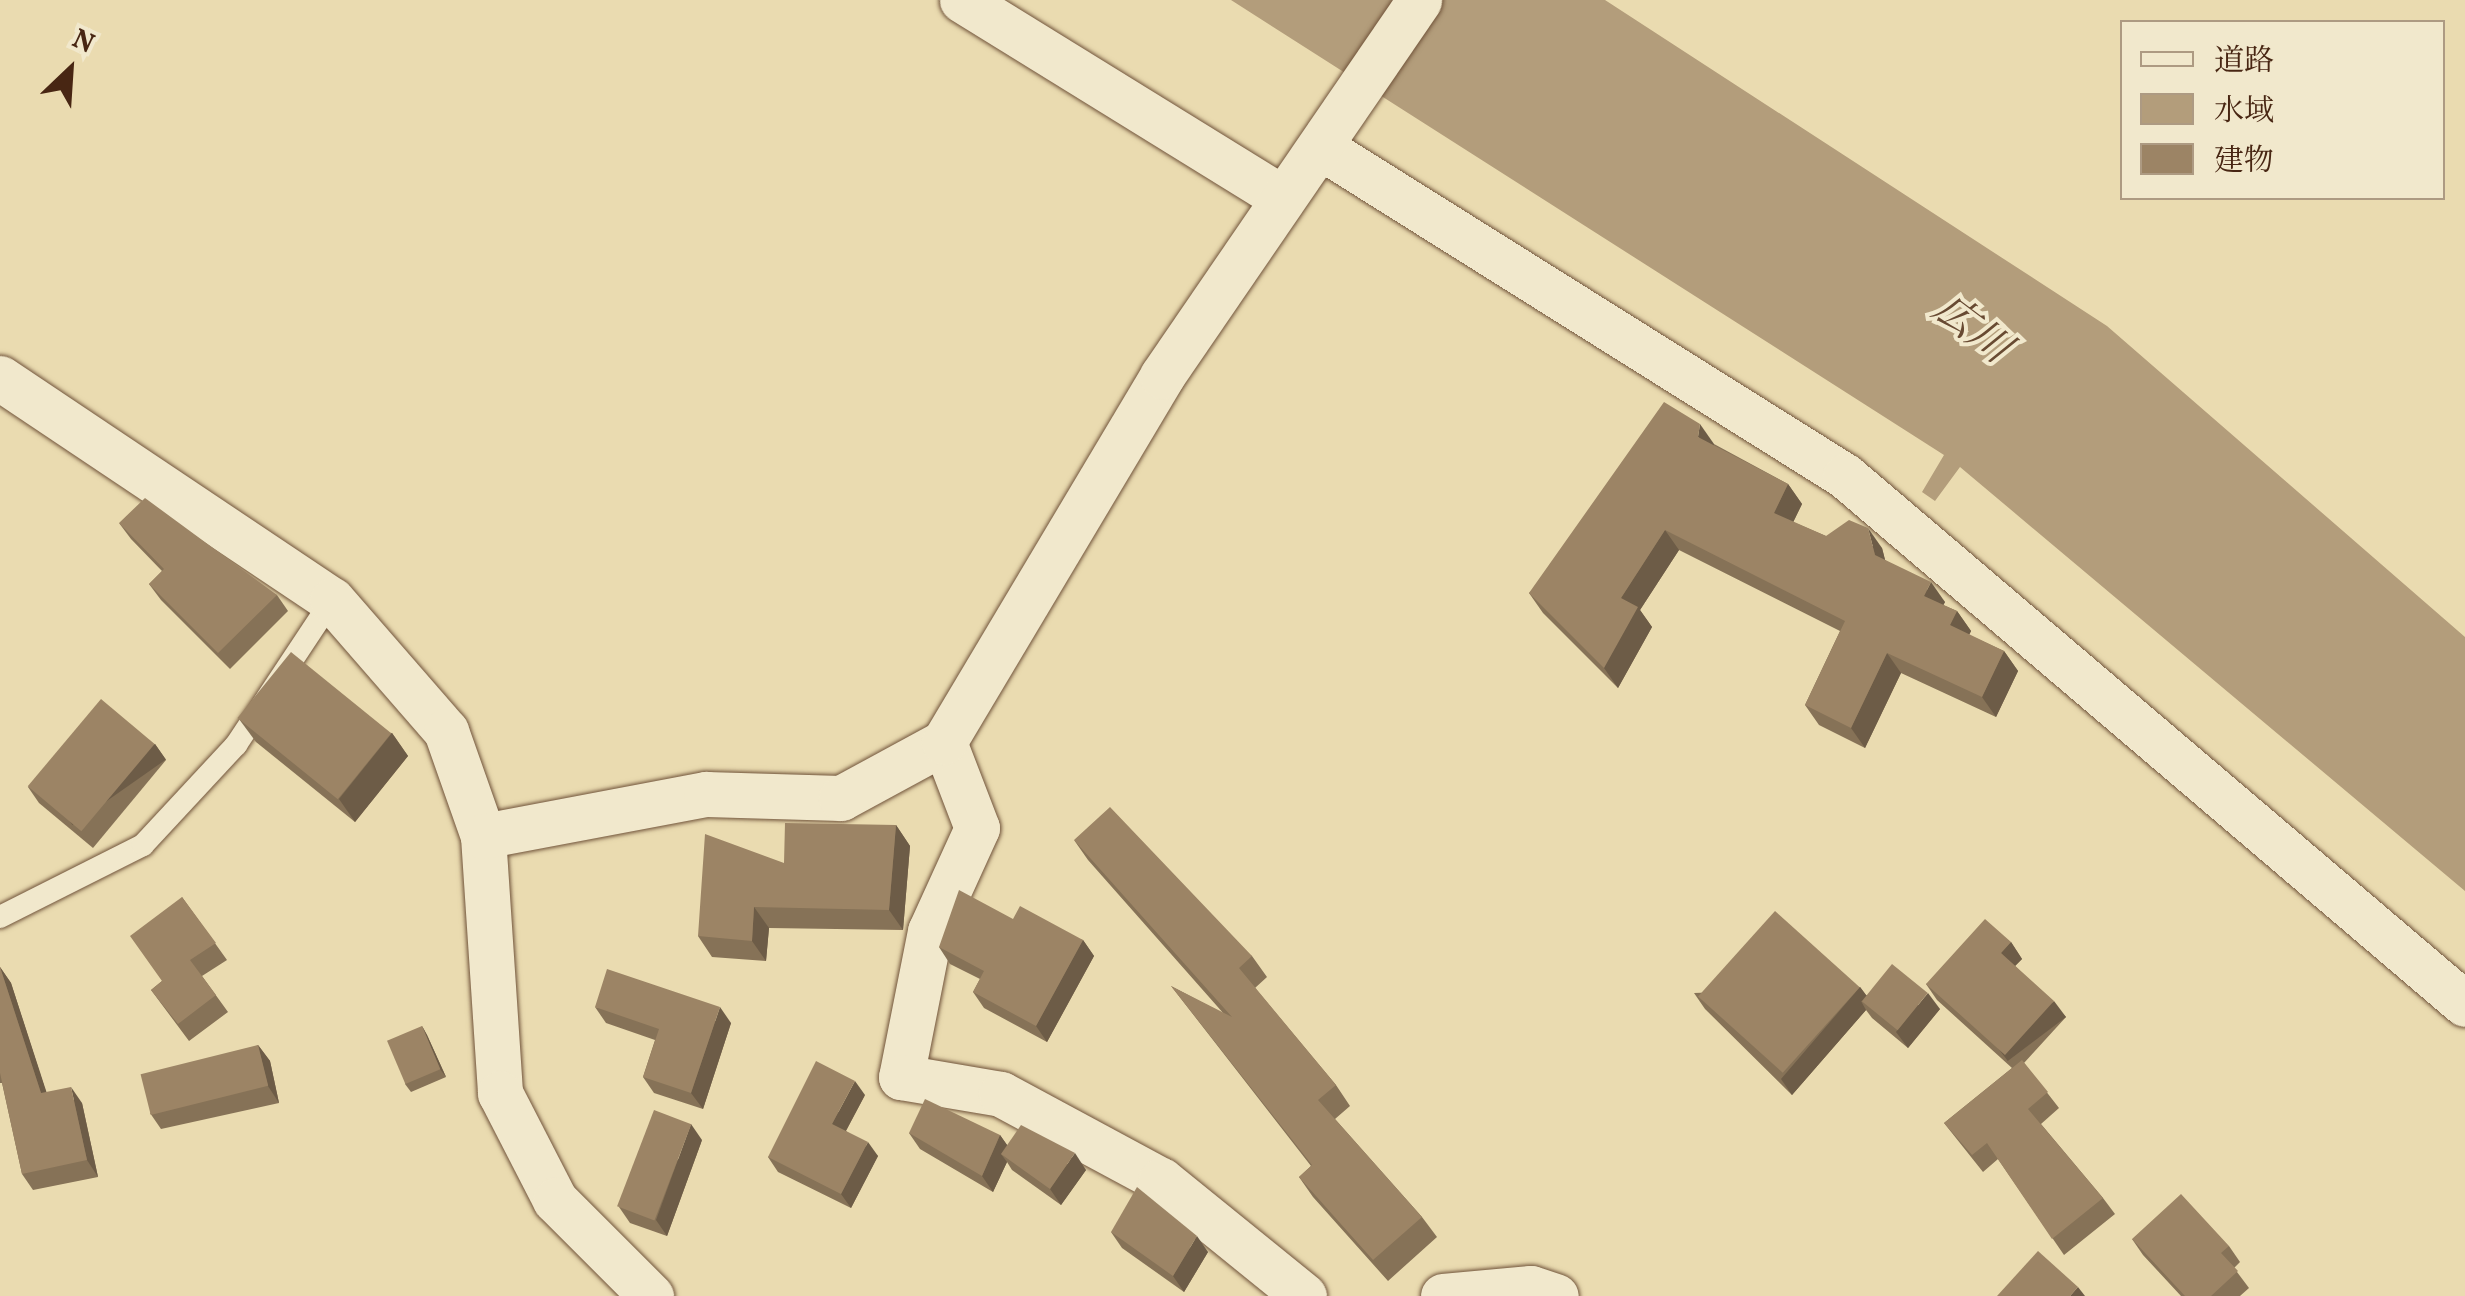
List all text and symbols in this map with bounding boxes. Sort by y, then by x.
north arrow [20,20,120,120]
text: N [65,20,100,64]
legend [2120,20,2445,200]
text: 道路 [2214,41,2274,83]
text: 水域 [2214,91,2274,133]
text: 建物 [2214,141,2274,183]
water label: 広川 [1921,286,2019,376]

